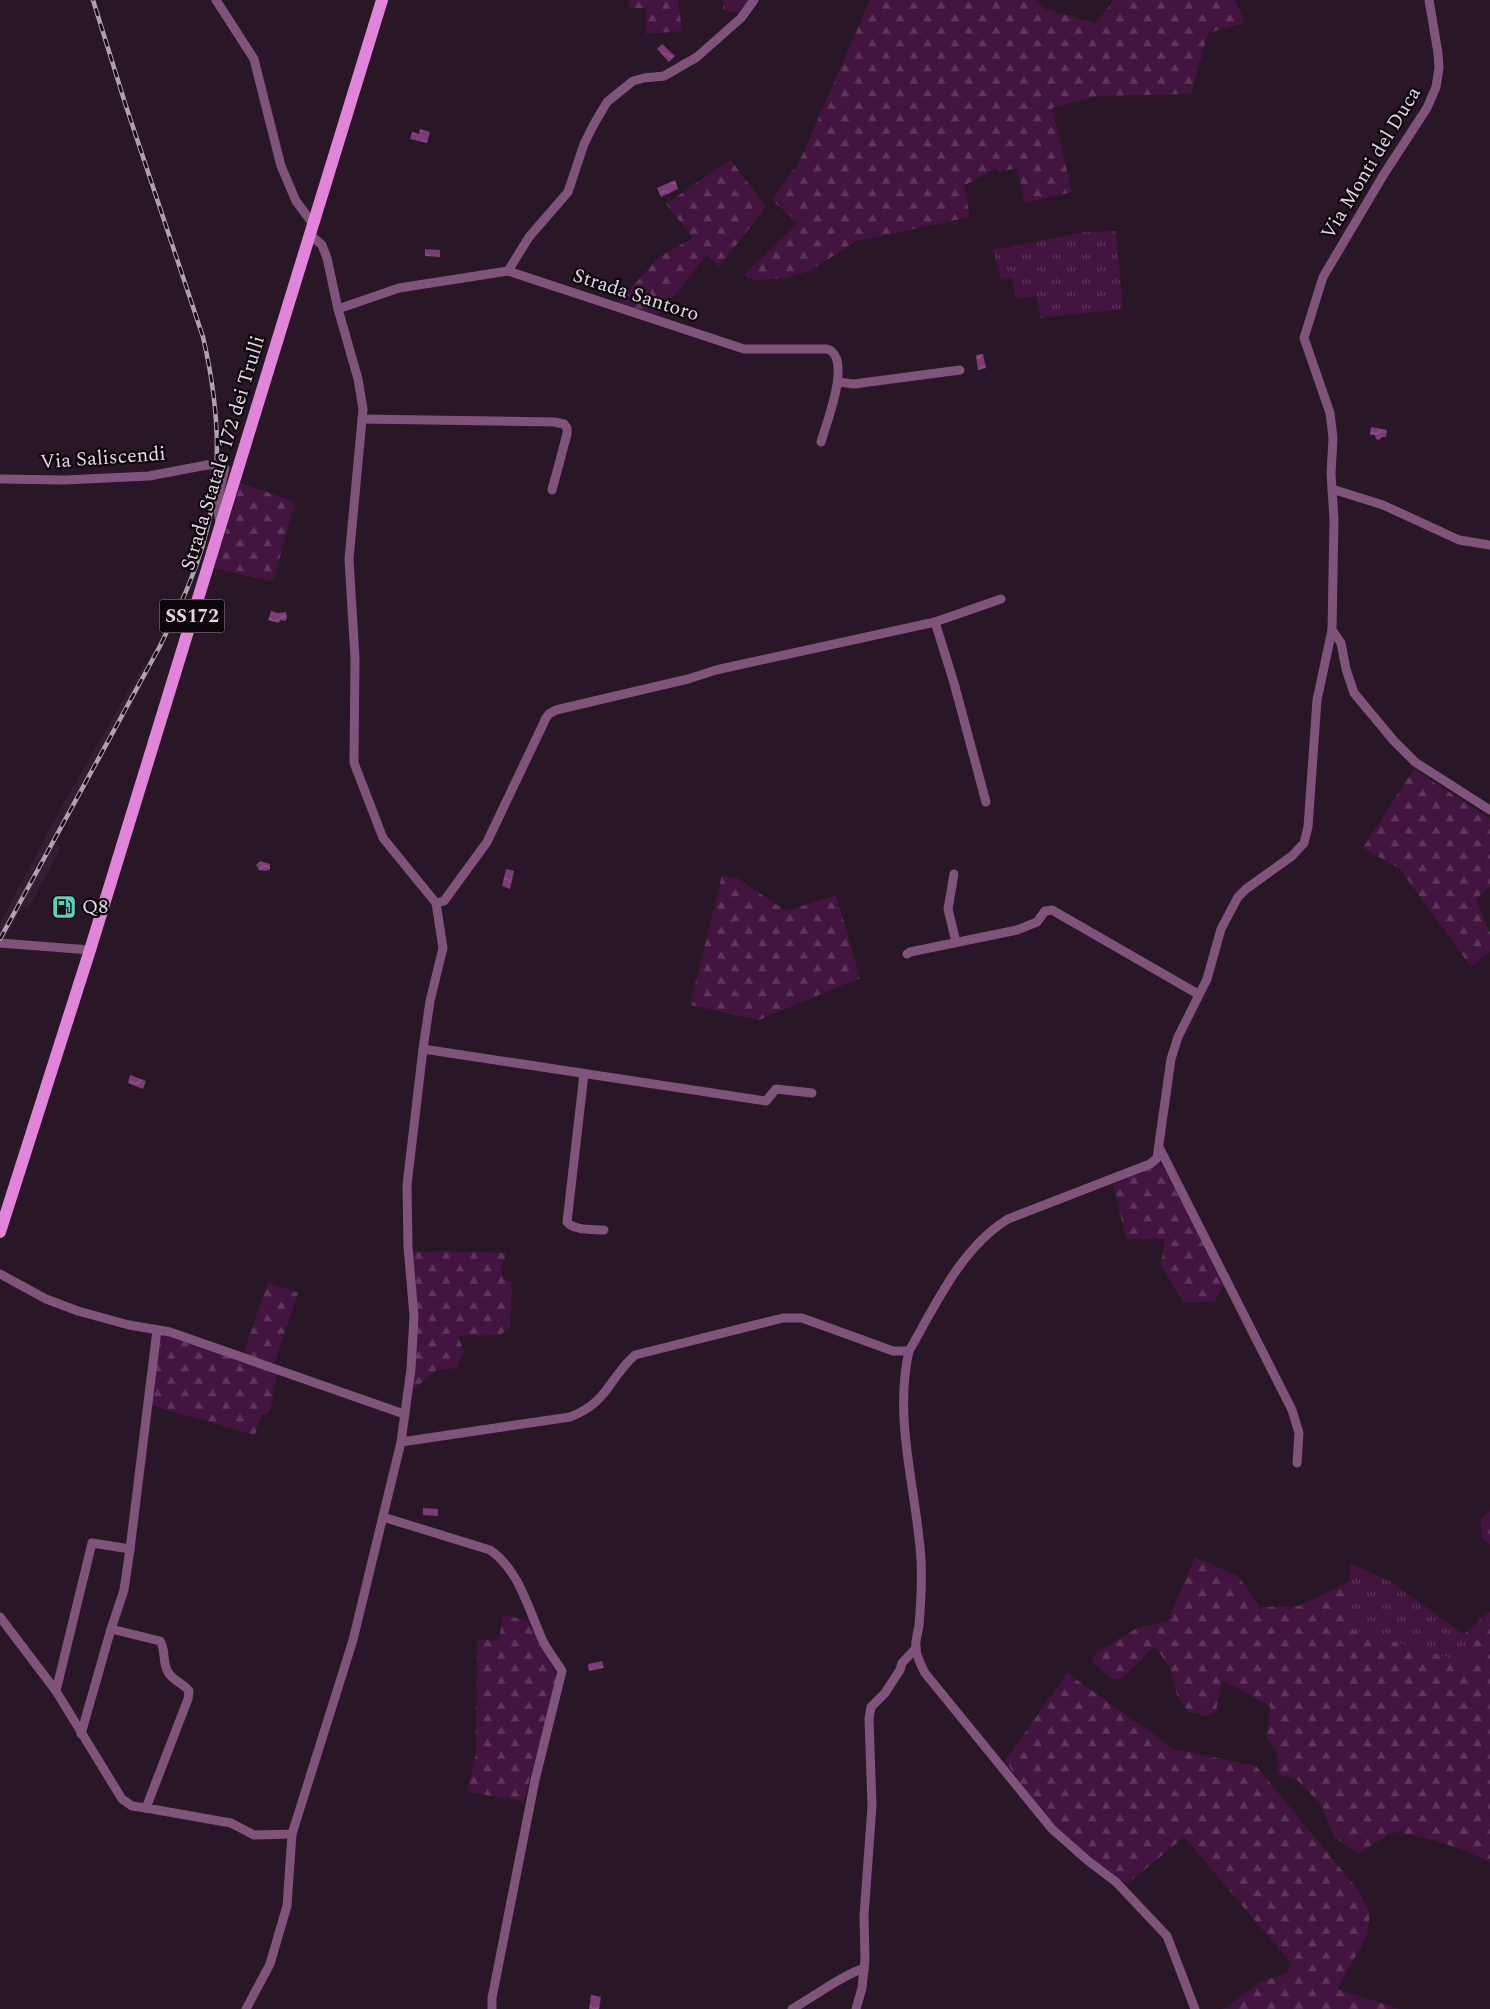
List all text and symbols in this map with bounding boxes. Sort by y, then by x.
street label: Via Monti del Duca [1313,81,1429,245]
street label: Strada Santoro [569,260,703,330]
street label: Strada Statale 172 dei Trulli [173,332,273,574]
street label: Via Saliscendi [39,439,167,477]
road number: SS172 [160,600,224,632]
place label: Q8 [82,892,108,922]
fuel station icon: Q8 [51,894,77,920]

